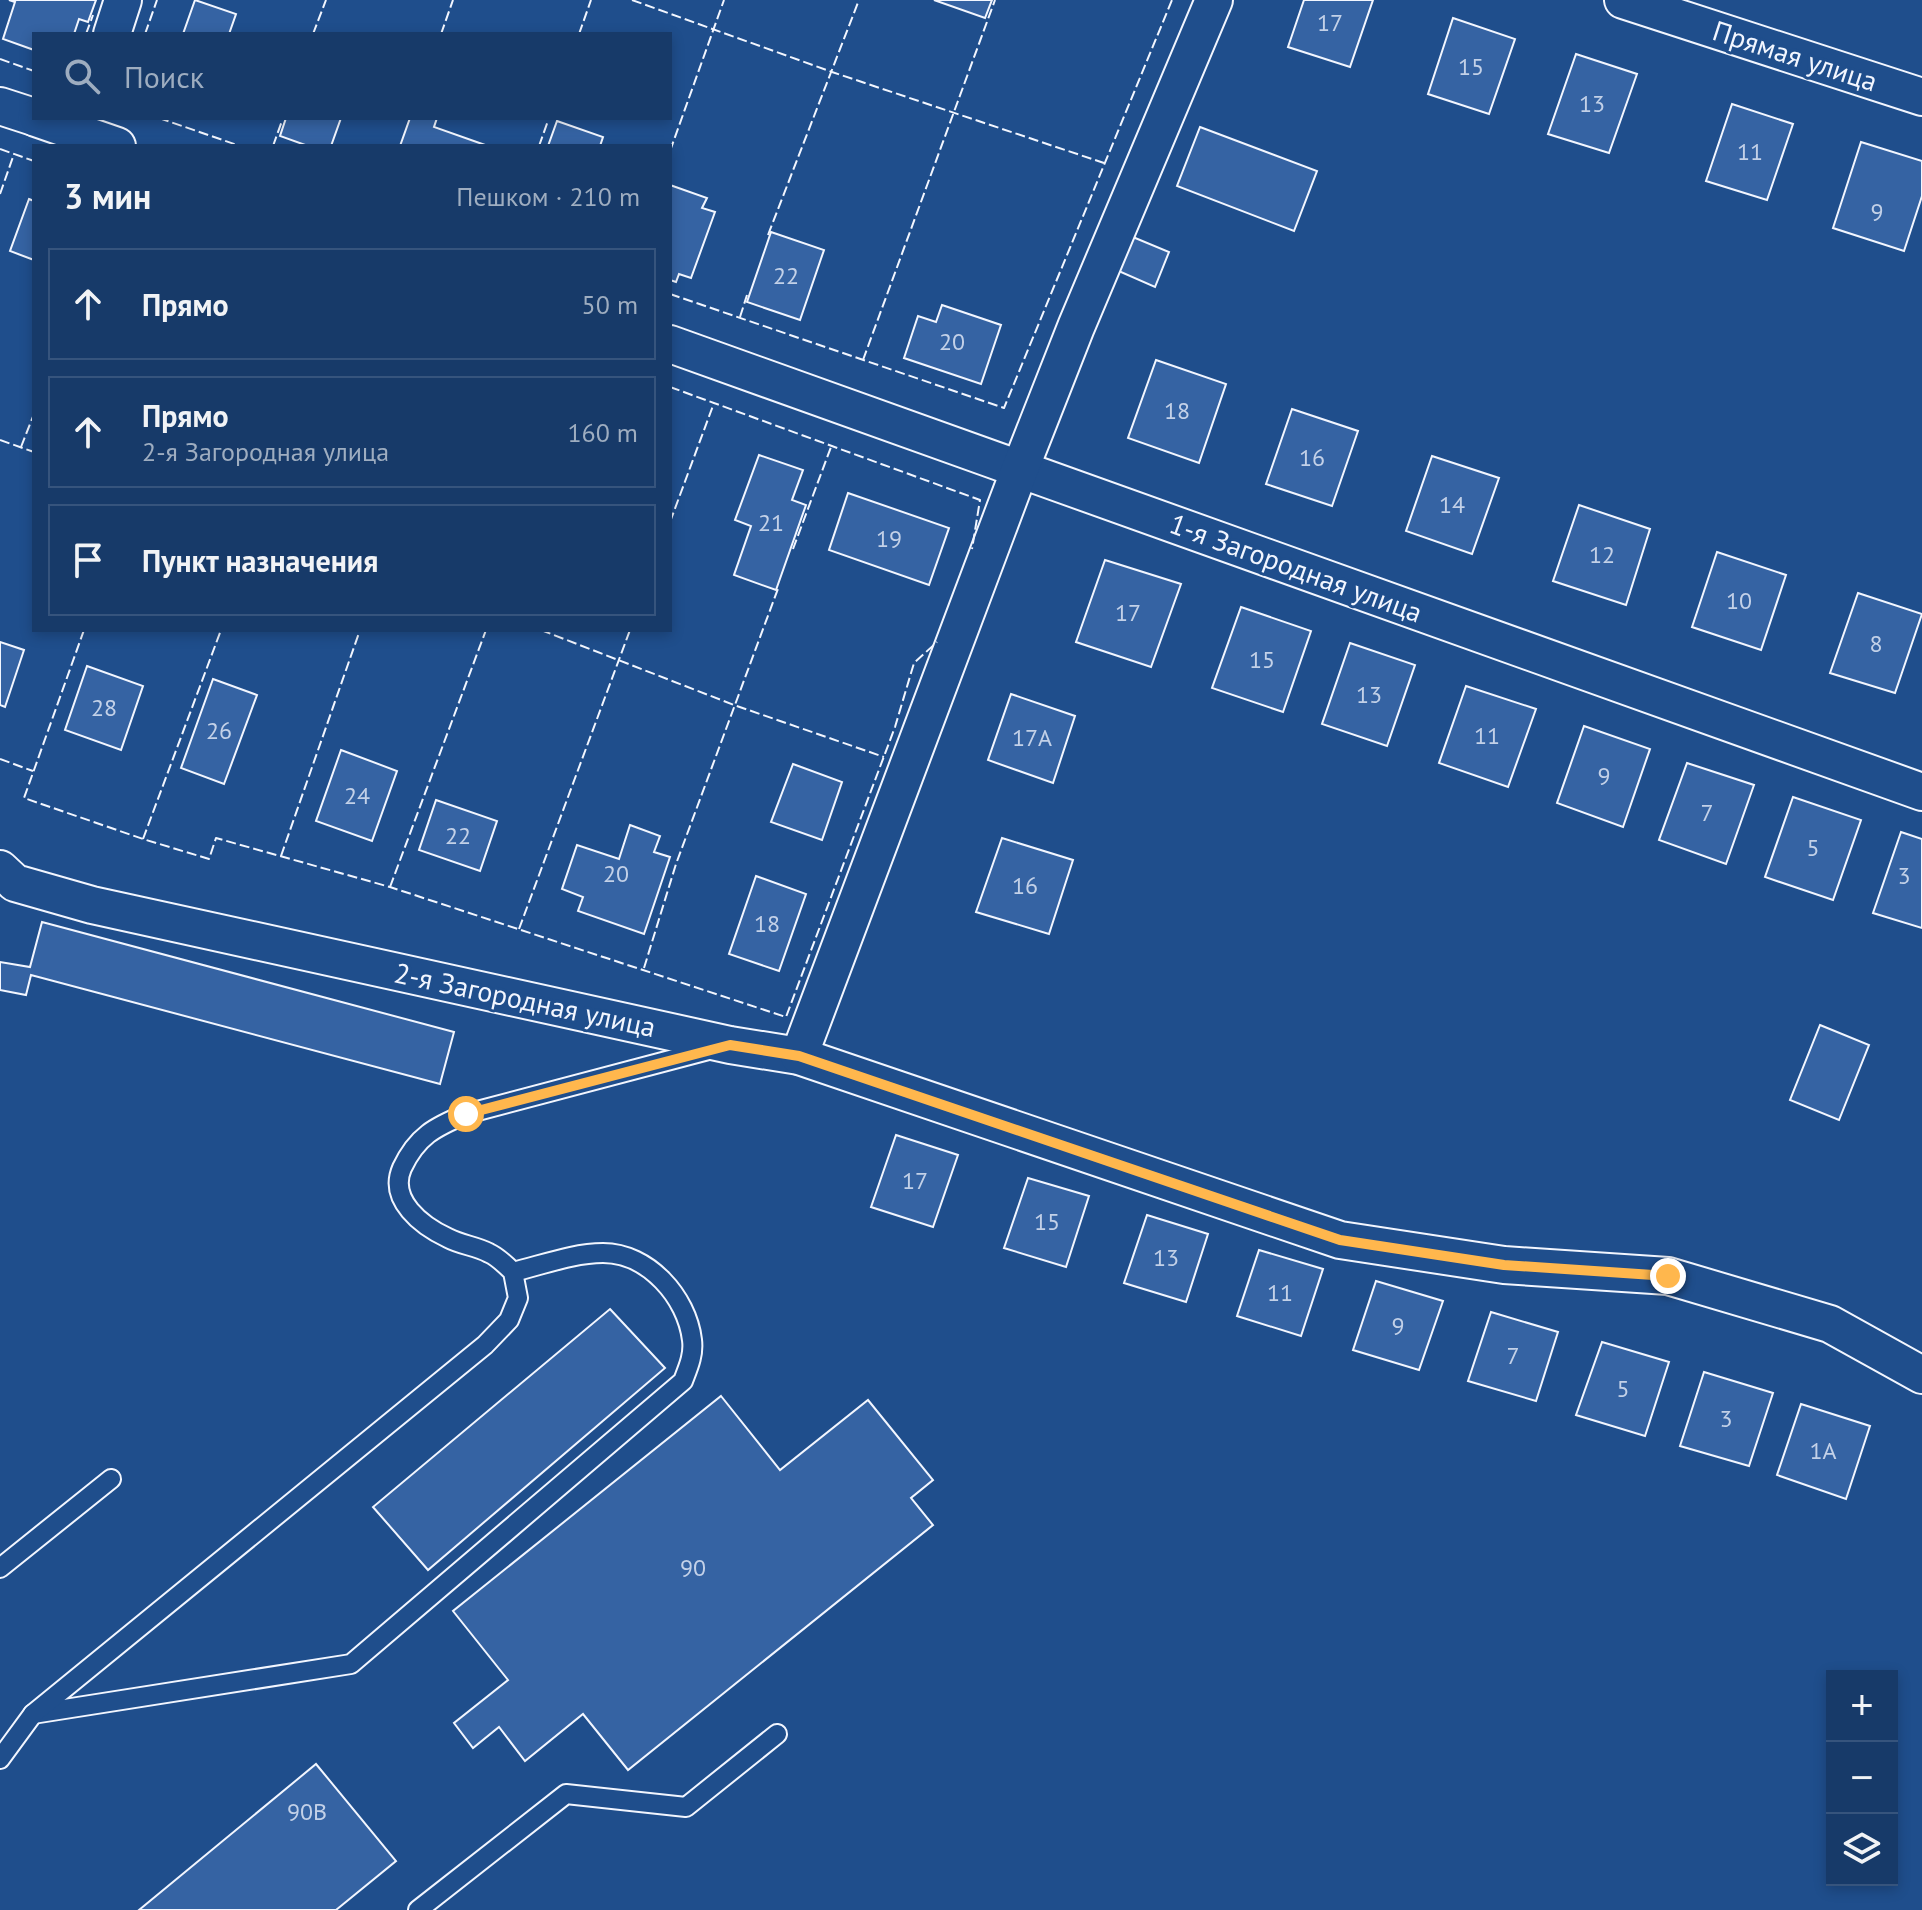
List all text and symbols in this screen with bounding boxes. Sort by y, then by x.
house number: 17 [1317,7,1343,38]
street label: Прямая улица [1708,12,1882,100]
search box [32,32,672,120]
house number: 15 [1458,51,1484,82]
icon: search [60,54,104,98]
text: Поиск [124,57,204,96]
house number: 13 [1579,88,1605,119]
house number: 11 [1737,136,1763,167]
text: 3 мин [64,174,151,218]
text: Пешком · 210 m [456,180,640,213]
house number: 9 [1870,196,1884,227]
house number: 22 [773,260,799,291]
icon: ahead [66,282,110,326]
text: Прямо [142,285,229,324]
text: 50 m [582,288,638,321]
house number: 20 [939,326,965,357]
house number: 18 [1164,395,1190,426]
text: Прямо [142,396,229,435]
icon: ahead [66,410,110,454]
text: 160 m [567,416,638,449]
text: 2-я Загородная улица [142,435,389,468]
house number: 16 [1299,442,1325,473]
house number: 14 [1439,489,1465,520]
street label: 1-я Загородная улица [1165,505,1428,630]
house number: 21 [758,507,784,538]
house number: 19 [876,523,902,554]
icon: arrive [66,538,110,582]
house number: 12 [1589,539,1615,570]
text: Пункт назначения [142,541,378,580]
house number: 10 [1726,585,1752,616]
house number: 17 [1115,597,1141,628]
house number: 8 [1869,628,1883,659]
house number: 15 [1249,644,1275,675]
house number: 13 [1356,679,1382,710]
house number: 28 [91,692,117,723]
house number: 26 [206,715,232,746]
house number: 11 [1474,720,1500,751]
house number: 17А [1012,722,1052,753]
house number: 9 [1597,760,1611,791]
house number: 24 [344,780,370,811]
house number: 7 [1700,797,1714,828]
house number: 22 [445,820,471,851]
house number: 5 [1806,832,1820,863]
house number: 20 [603,858,629,889]
house number: 3 [1897,860,1911,891]
house number: 16 [1012,870,1038,901]
house number: 18 [754,908,780,939]
street label: 2-я Загородная улица [391,954,659,1045]
route start [448,1096,484,1132]
house number: 17 [902,1165,928,1196]
house number: 15 [1034,1206,1060,1237]
house number: 13 [1153,1242,1179,1273]
route end [1650,1258,1686,1294]
house number: 11 [1267,1277,1293,1308]
house number: 9 [1391,1310,1405,1341]
house number: 7 [1506,1340,1520,1371]
house number: 5 [1616,1373,1630,1404]
house number: 3 [1719,1403,1733,1434]
house number: 1А [1809,1435,1837,1466]
house number: 90 [680,1552,706,1583]
map controls [1826,1670,1898,1886]
button: + [1826,1670,1898,1742]
button: − [1826,1742,1898,1814]
house number: 90В [287,1796,327,1827]
button: layers [1826,1814,1898,1886]

